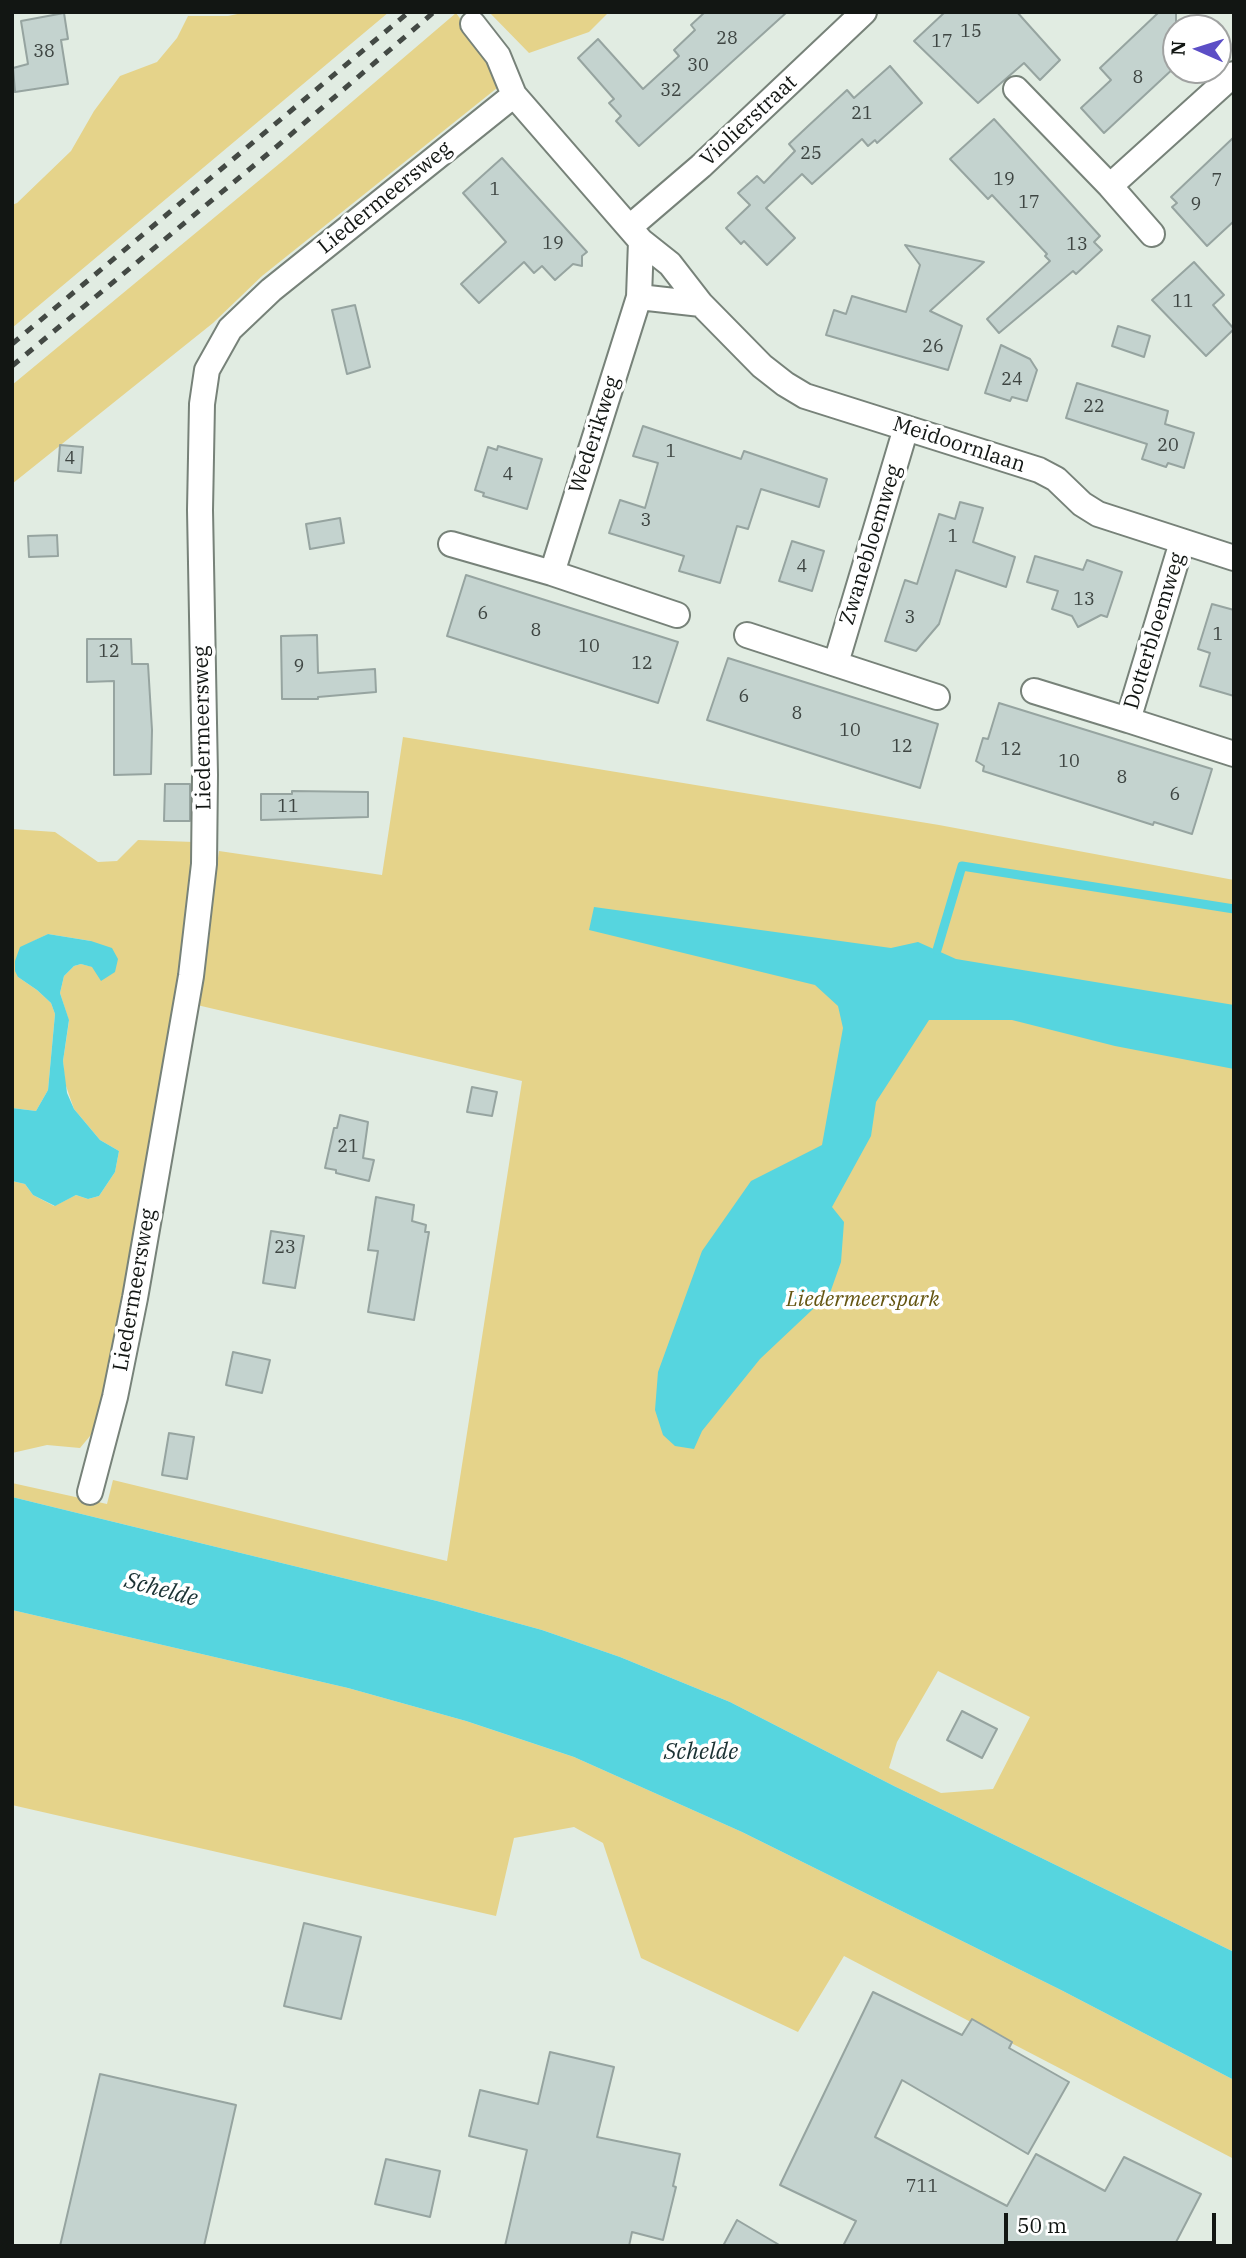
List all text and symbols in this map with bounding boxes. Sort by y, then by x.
north arrow [1162,14,1232,84]
house number: 15 [960,21,982,43]
house number: 28 [716,28,738,50]
house number: 17 [931,31,953,53]
text: N [1166,40,1190,56]
house number: 38 [33,41,55,63]
house number: 30 [687,55,709,77]
house number: 8 [1133,67,1143,89]
street label: Violierstraat [696,70,802,172]
house number: 32 [660,80,682,102]
house number: 21 [851,103,873,125]
street label: Liedermeersweg [313,136,457,260]
house number: 25 [800,143,822,165]
house number: 19 [993,169,1015,191]
house number: 7 [1212,170,1222,192]
house number: 1 [490,179,500,201]
house number: 17 [1018,192,1040,214]
house number: 9 [1191,194,1201,216]
house number: 19 [542,233,564,255]
house number: 13 [1066,234,1088,256]
house number: 11 [1172,291,1194,313]
house number: 26 [922,336,944,358]
house number: 24 [1001,369,1023,391]
street label: Wederikweg [564,373,626,497]
house number: 22 [1083,396,1105,418]
street label: Meidoornlaan [889,412,1029,478]
house number: 20 [1157,435,1179,457]
house number: 1 [666,441,676,463]
house number: 4 [65,448,75,470]
street label: Zwanebloemweg [835,462,907,628]
house number: 4 [503,464,513,486]
house number: 3 [641,510,651,532]
house number: 1 [948,526,958,548]
street label: Dotterbloemweg [1119,550,1191,712]
house number: 4 [797,556,807,578]
house number: 13 [1073,589,1095,611]
house number: 6 [478,603,488,625]
house number: 3 [905,607,915,629]
house number: 8 [531,620,541,642]
house number: 1 [1213,624,1223,646]
house number: 10 [578,636,600,658]
house number: 12 [98,641,120,663]
street label: Liedermeersweg [189,645,217,811]
house number: 12 [631,653,653,675]
house number: 9 [294,656,304,678]
house number: 6 [739,686,749,708]
house number: 8 [792,703,802,725]
house number: 10 [839,720,861,742]
house number: 12 [891,736,913,758]
house number: 12 [1000,739,1022,761]
house number: 10 [1058,751,1080,773]
house number: 8 [1117,767,1127,789]
house number: 6 [1170,784,1180,806]
house number: 11 [277,796,299,818]
house number: 21 [337,1136,359,1158]
street label: Liedermeersweg [108,1207,162,1373]
house number: 23 [274,1237,296,1259]
park label: Liedermeerspark [786,1287,940,1313]
water label: Schelde [121,1567,201,1613]
water label: Schelde [664,1738,738,1766]
house number: 711 [906,2176,938,2198]
scale bar [1008,2198,1220,2242]
text: 50 m [1017,2211,1067,2239]

